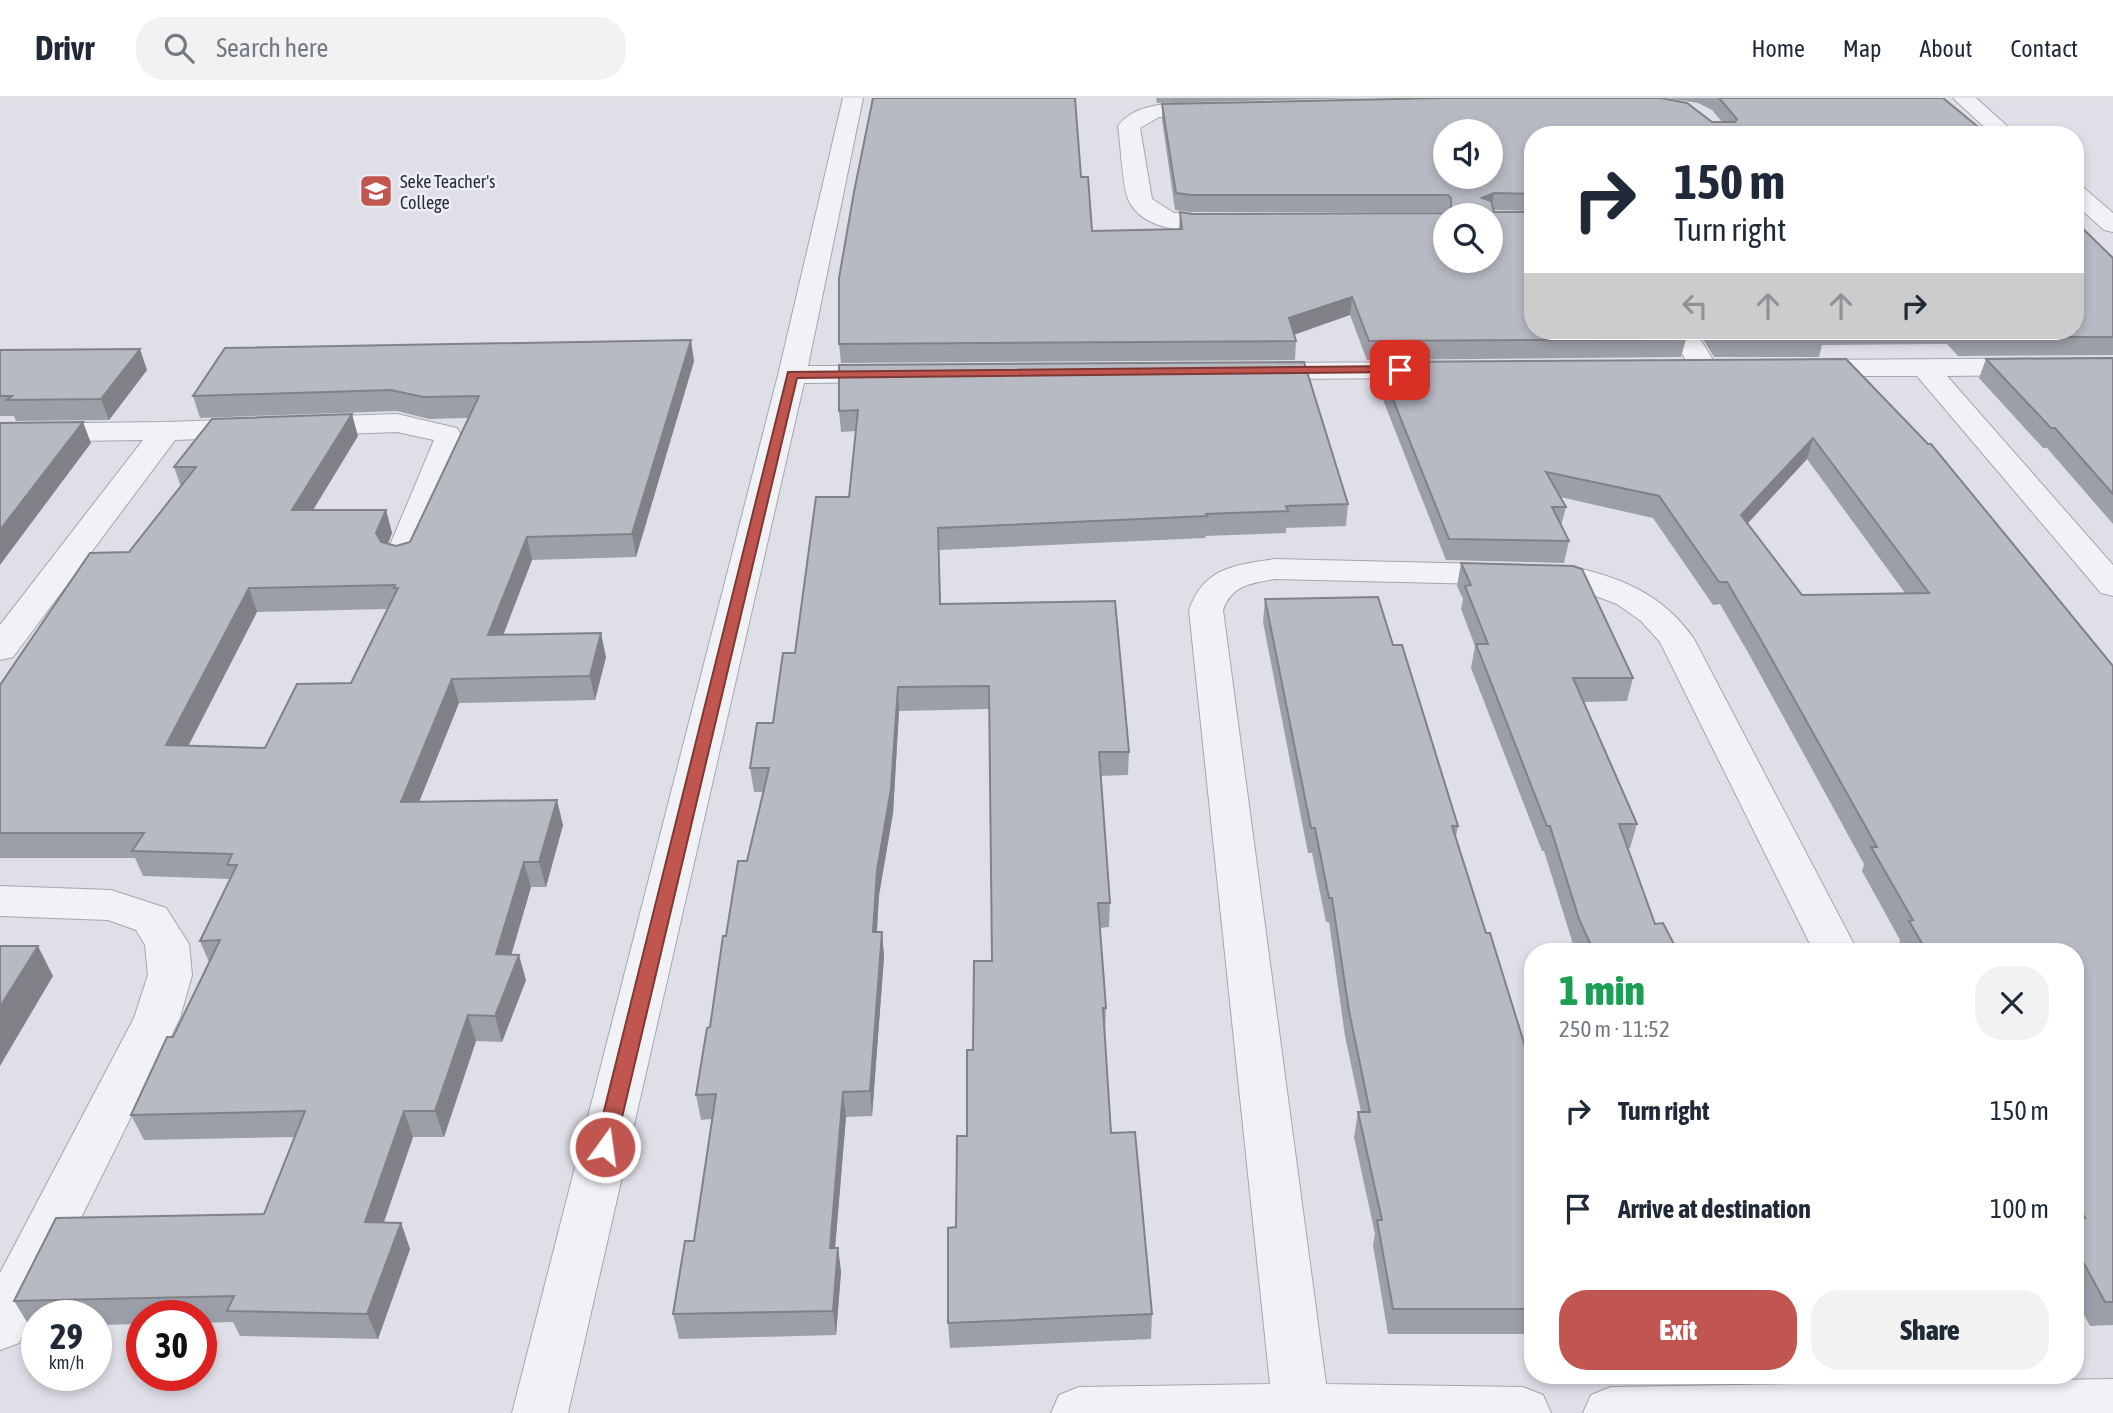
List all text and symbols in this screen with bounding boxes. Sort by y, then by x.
search box [136,17,626,80]
text: Drivr [35,29,94,67]
icon: search [160,29,198,67]
text: Search here [216,33,328,63]
text: Home [1751,35,1805,62]
text: Map [1843,35,1881,62]
text: About [1919,35,1972,62]
text: Contact [2010,35,2078,62]
map controls [1433,119,1503,273]
button: sound [1433,119,1503,189]
text: 150 m [1674,153,1785,209]
icon: right [1559,154,1650,245]
place label: Seke Teacher's College [400,171,495,213]
school or university icon: Seke Teacher's College [357,172,395,210]
button: search [1433,203,1503,273]
text: Turn right [1674,211,1787,248]
icon: left [1676,287,1714,325]
icon: ahead [1749,287,1787,325]
icon: ahead [1822,287,1860,325]
icon: right [1895,287,1933,325]
pin [1370,340,1430,400]
icon: arrive [1381,351,1419,389]
text: 1 min [1559,966,1645,1014]
button: close [1975,966,2049,1040]
text: 250 m · 11:52 [1559,1016,1670,1042]
icon: right [1559,1092,1597,1130]
text: Turn right [1618,1096,1709,1126]
text: 150 m [1990,1096,2049,1126]
position arrow [568,1110,642,1184]
icon: arrive [1559,1190,1597,1228]
text: Arrive at destination [1618,1194,1811,1224]
text: 100 m [1990,1194,2049,1224]
button: Exit [1559,1290,1797,1370]
button: Share [1811,1290,2049,1370]
speed limit sign: 30 [126,1300,217,1391]
text: 29 [50,1316,83,1356]
text: km/h [49,1352,84,1373]

